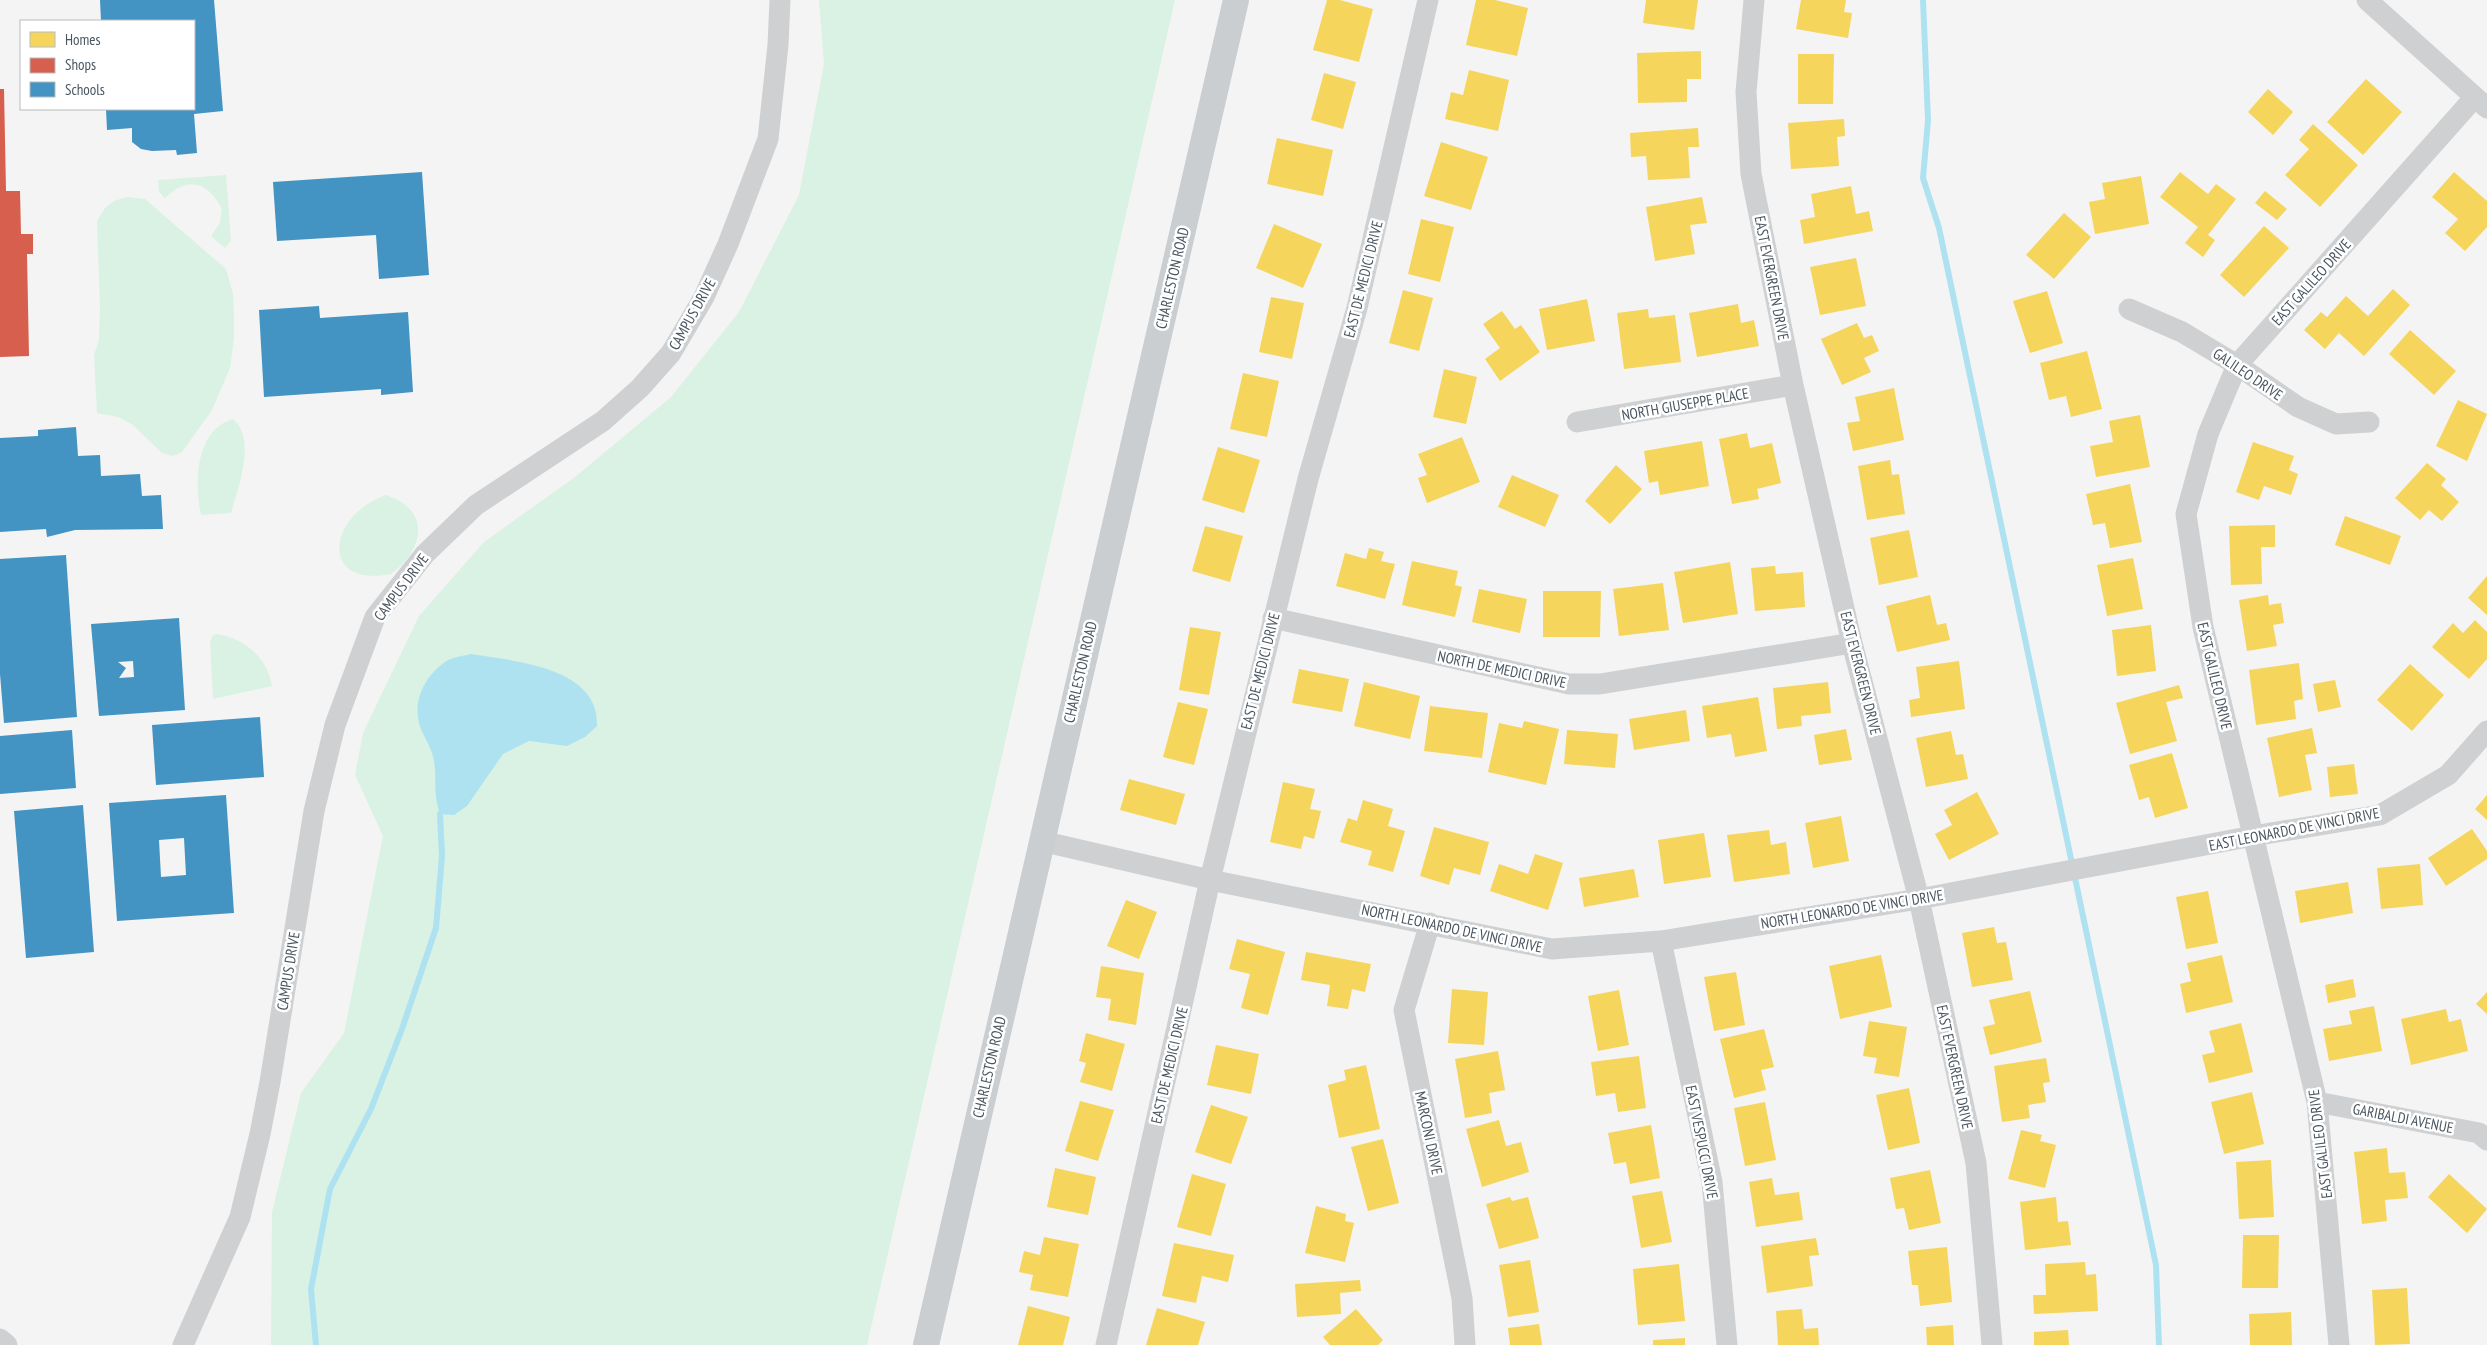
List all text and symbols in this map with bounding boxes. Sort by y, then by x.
legend [20,20,195,110]
text: Homes [65,30,101,49]
text: Shops [65,55,96,74]
text: Schools [65,80,105,99]
street label: EAST EVERGREEN DRIVE [1751,214,1793,342]
street label: EAST DE MEDICI DRIVE [1339,219,1387,339]
street label: CHARLESTON ROAD [1151,225,1193,331]
street label: EAST GALILEO DRIVE [2267,235,2355,329]
street label: CAMPUS DRIVE [664,275,720,353]
street label: GALILEO DRIVE [2209,344,2287,404]
street label: NORTH GIUSEPPE PLACE [1620,383,1750,425]
street label: CAMPUS DRIVE [370,550,432,624]
street label: EAST EVERGREEN DRIVE [1836,609,1886,737]
street label: EAST DE MEDICI DRIVE [1236,611,1284,731]
street label: CHARLESTON ROAD [1059,619,1101,725]
street label: EAST GALILEO DRIVE [2193,620,2237,732]
street label: NORTH DE MEDICI DRIVE [1436,646,1568,692]
street label: EAST LEONARDO DE VINCI DRIVE [2207,803,2381,855]
street label: NORTH LEONARDO DE VINCI DRIVE [1759,885,1945,933]
street label: NORTH LEONARDO DE VINCI DRIVE [1360,900,1544,956]
street label: CAMPUS DRIVE [272,930,304,1012]
street label: EAST EVERGREEN DRIVE [1933,1003,1977,1131]
street label: EAST DE MEDICI DRIVE [1146,1005,1192,1125]
street label: CHARLESTON ROAD [968,1014,1010,1120]
street label: EAST VESPUCCI DRIVE [1682,1084,1722,1200]
street label: EAST GALILEO DRIVE [2304,1088,2336,1200]
street label: MARCONI DRIVE [1411,1089,1447,1177]
street label: GARIBALDI AVENUE [2351,1099,2455,1137]

